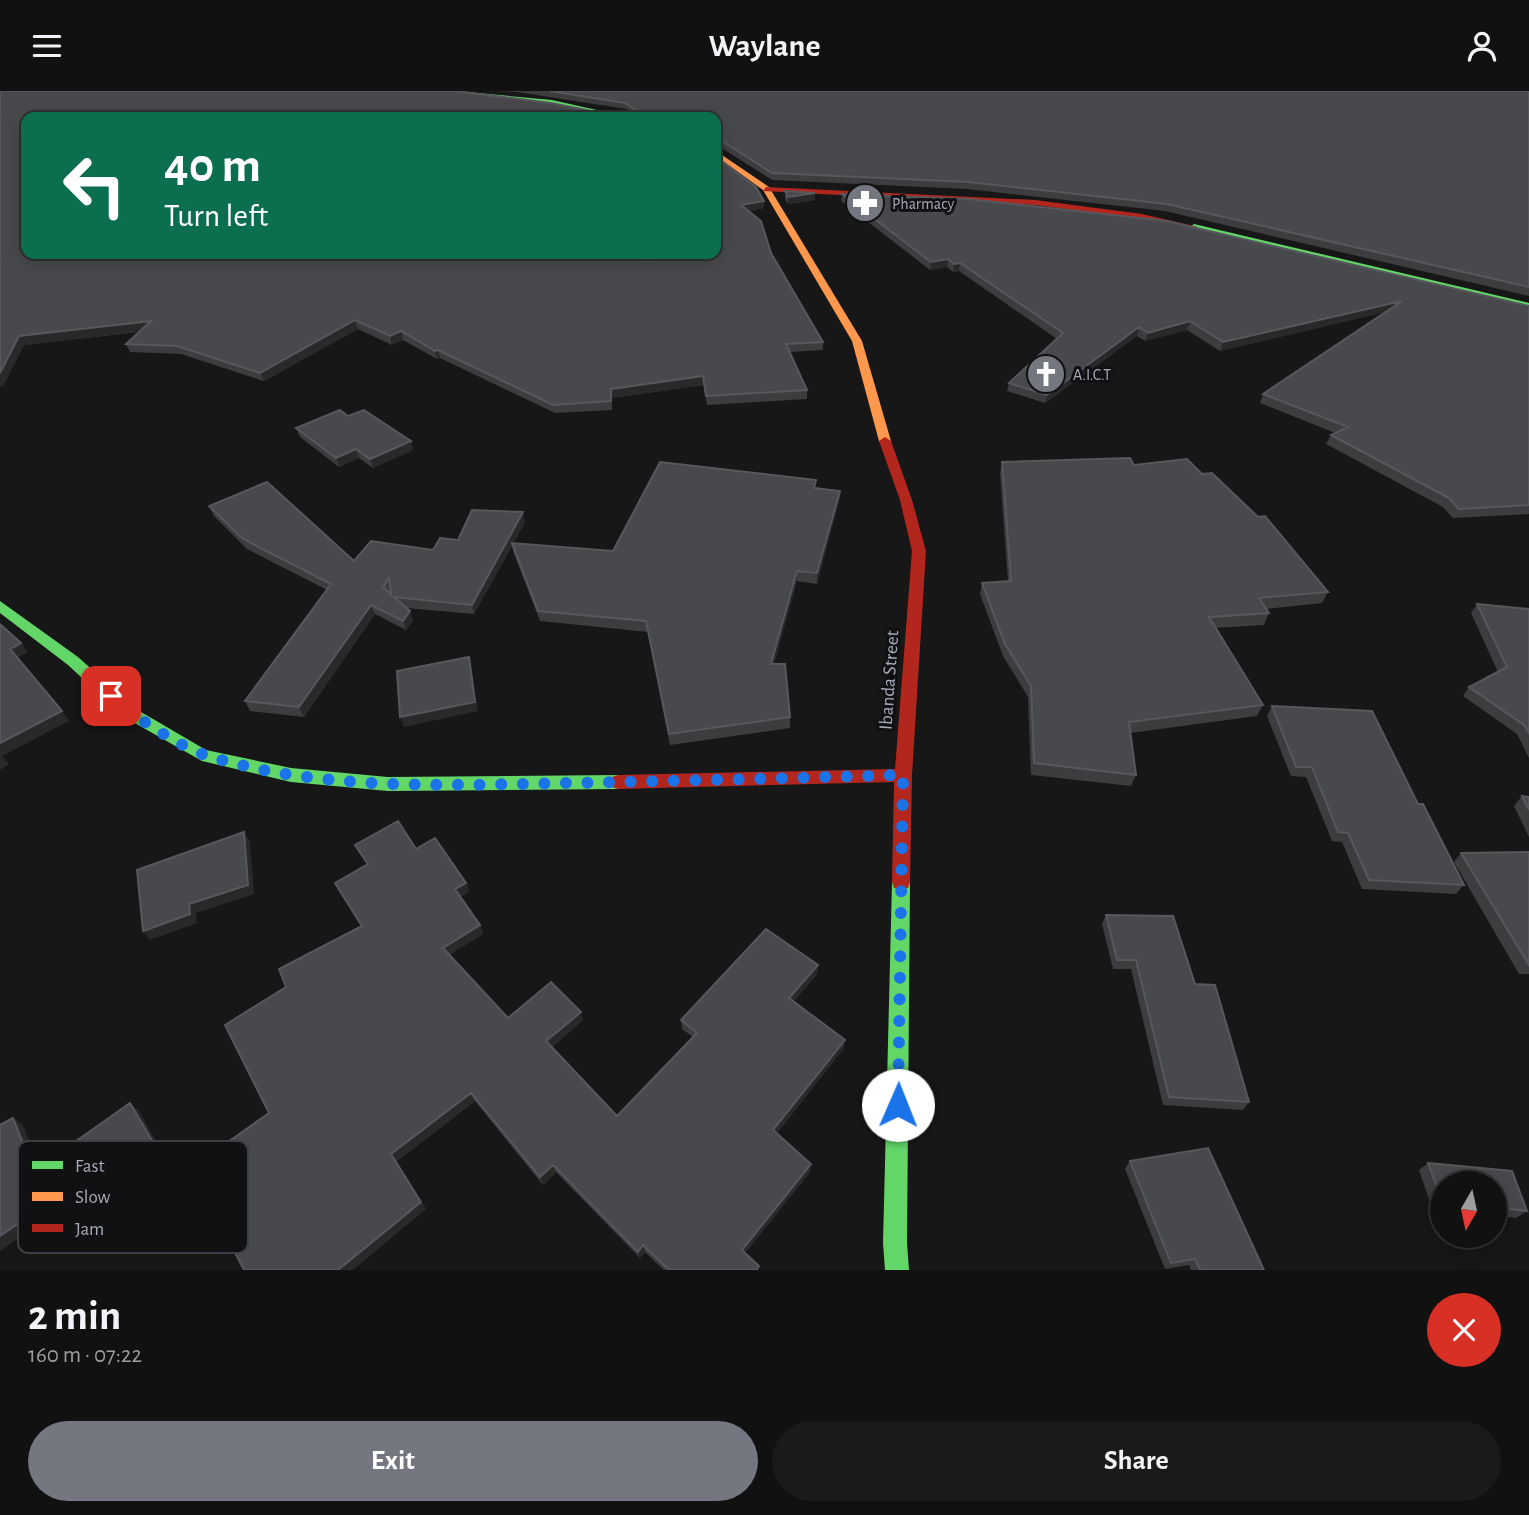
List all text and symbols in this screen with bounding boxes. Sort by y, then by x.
icon: menu [28,27,66,65]
icon: person [1463,27,1501,65]
text: Waylane [708,30,821,62]
icon: left [49,140,140,231]
text: 40 m [164,142,261,191]
pharmacy icon: Pharmacy [844,182,886,224]
place label: Pharmacy [892,196,954,213]
text: Turn left [164,200,268,232]
church icon: A.I.C.T [1025,353,1067,395]
place label: A.I.C.T [1073,367,1111,383]
street label: Ibanda Street [877,630,902,730]
pin [81,666,141,726]
icon: arrive [92,677,130,715]
position arrow [861,1068,935,1142]
legend [18,1141,248,1253]
text: Fast [75,1157,105,1176]
north arrow [1430,1171,1507,1248]
map controls [1430,1171,1507,1248]
text: Slow [75,1188,111,1207]
text: Jam [75,1220,104,1239]
button: close [1427,1293,1501,1367]
text: 2 min [28,1295,121,1337]
text: 160 m · 07:22 [28,1344,142,1367]
button: Exit [28,1421,758,1501]
button: Share [772,1421,1501,1501]

